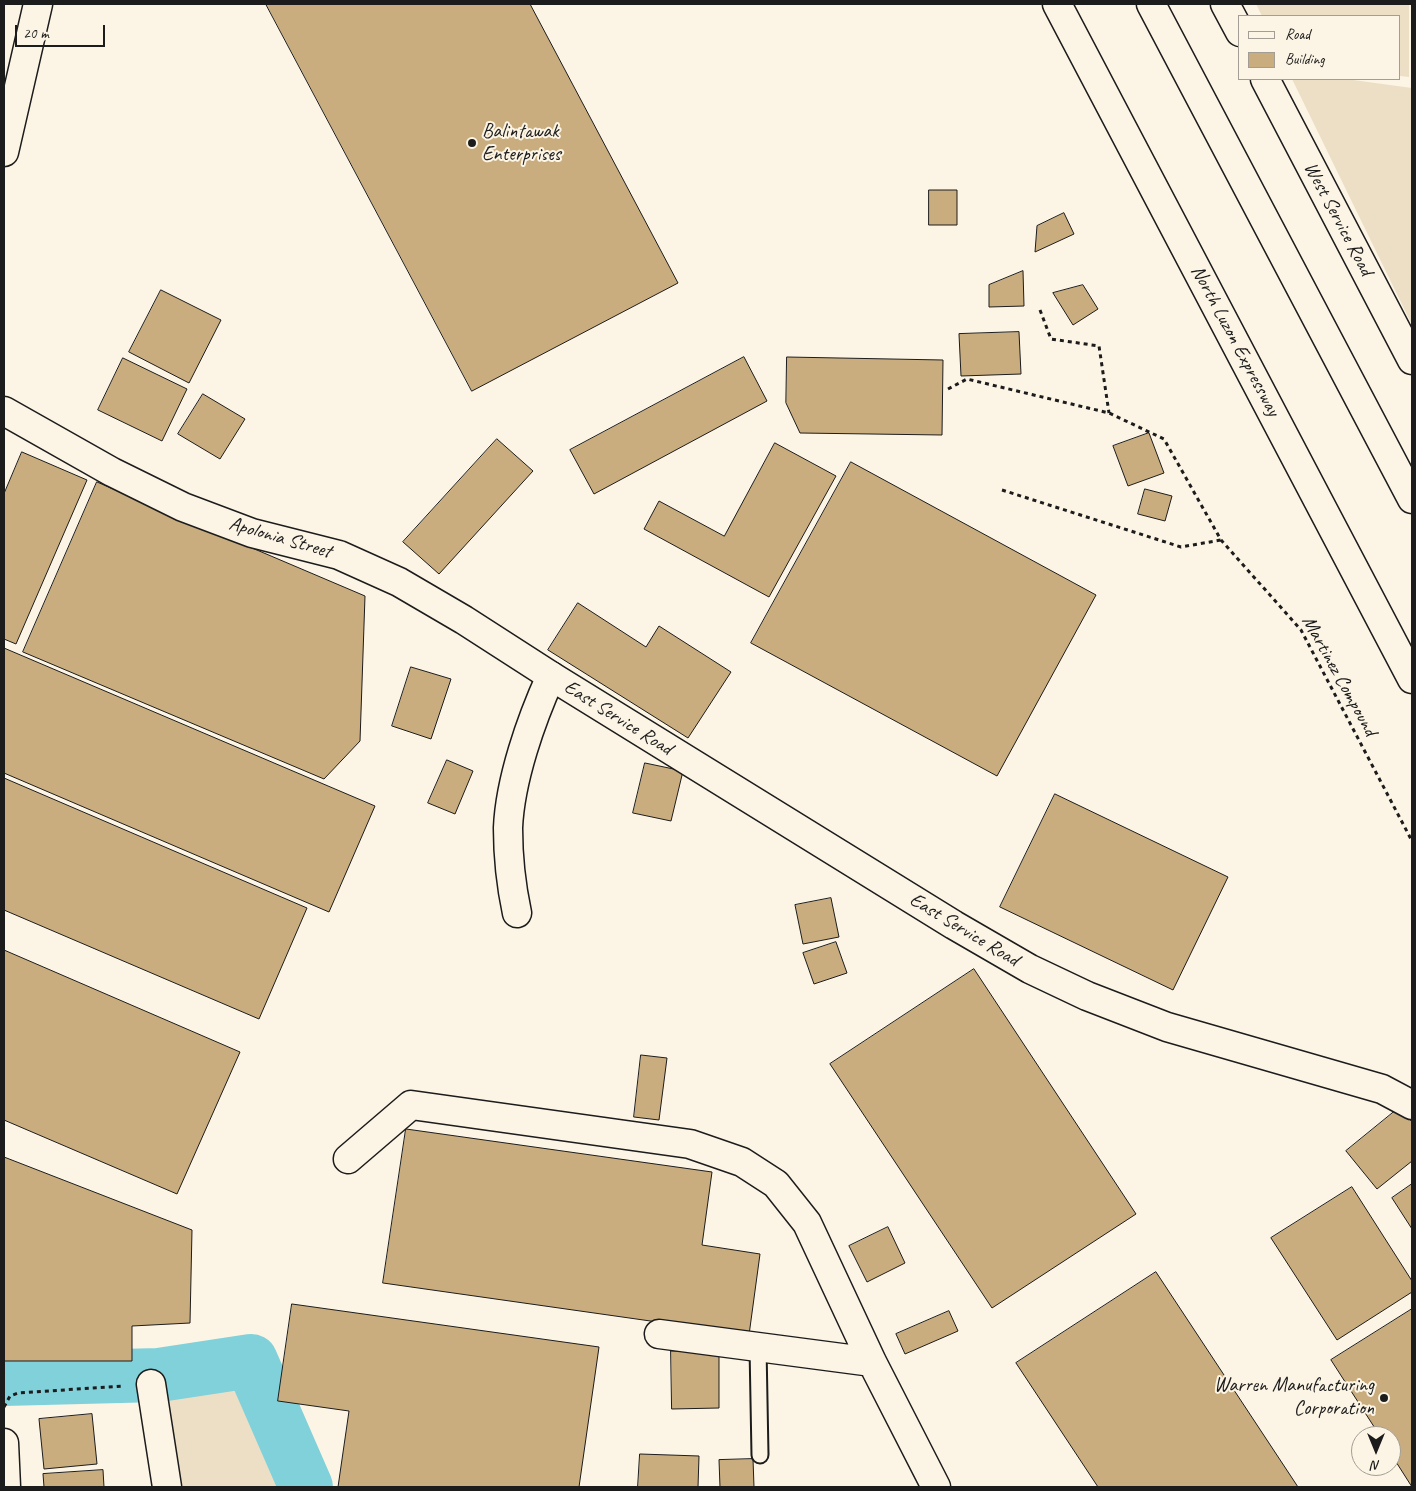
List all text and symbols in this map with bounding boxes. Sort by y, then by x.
scale bar [18,15,108,47]
legend [1238,15,1401,80]
text: 20 m [23,24,49,43]
text: Road [1285,25,1310,44]
text: Building [1285,50,1324,69]
place label: Balintawak Enterprises [482,120,561,167]
marker: Balintawak Enterprises [466,137,478,149]
street label: West Service Road [1298,158,1378,280]
street label: North Luzon Expressway [1185,261,1285,421]
street label: Apolonia Street [226,512,334,564]
street label: Martinez Compound [1296,612,1382,740]
street label: East Service Road [559,675,677,761]
street label: East Service Road [905,888,1023,972]
place label: Warren Manufacturing Corporation [1214,1374,1374,1421]
marker: Warren Manufacturing Corporation [1378,1392,1390,1404]
north arrow [1351,1426,1401,1476]
text: N [1372,1457,1380,1474]

